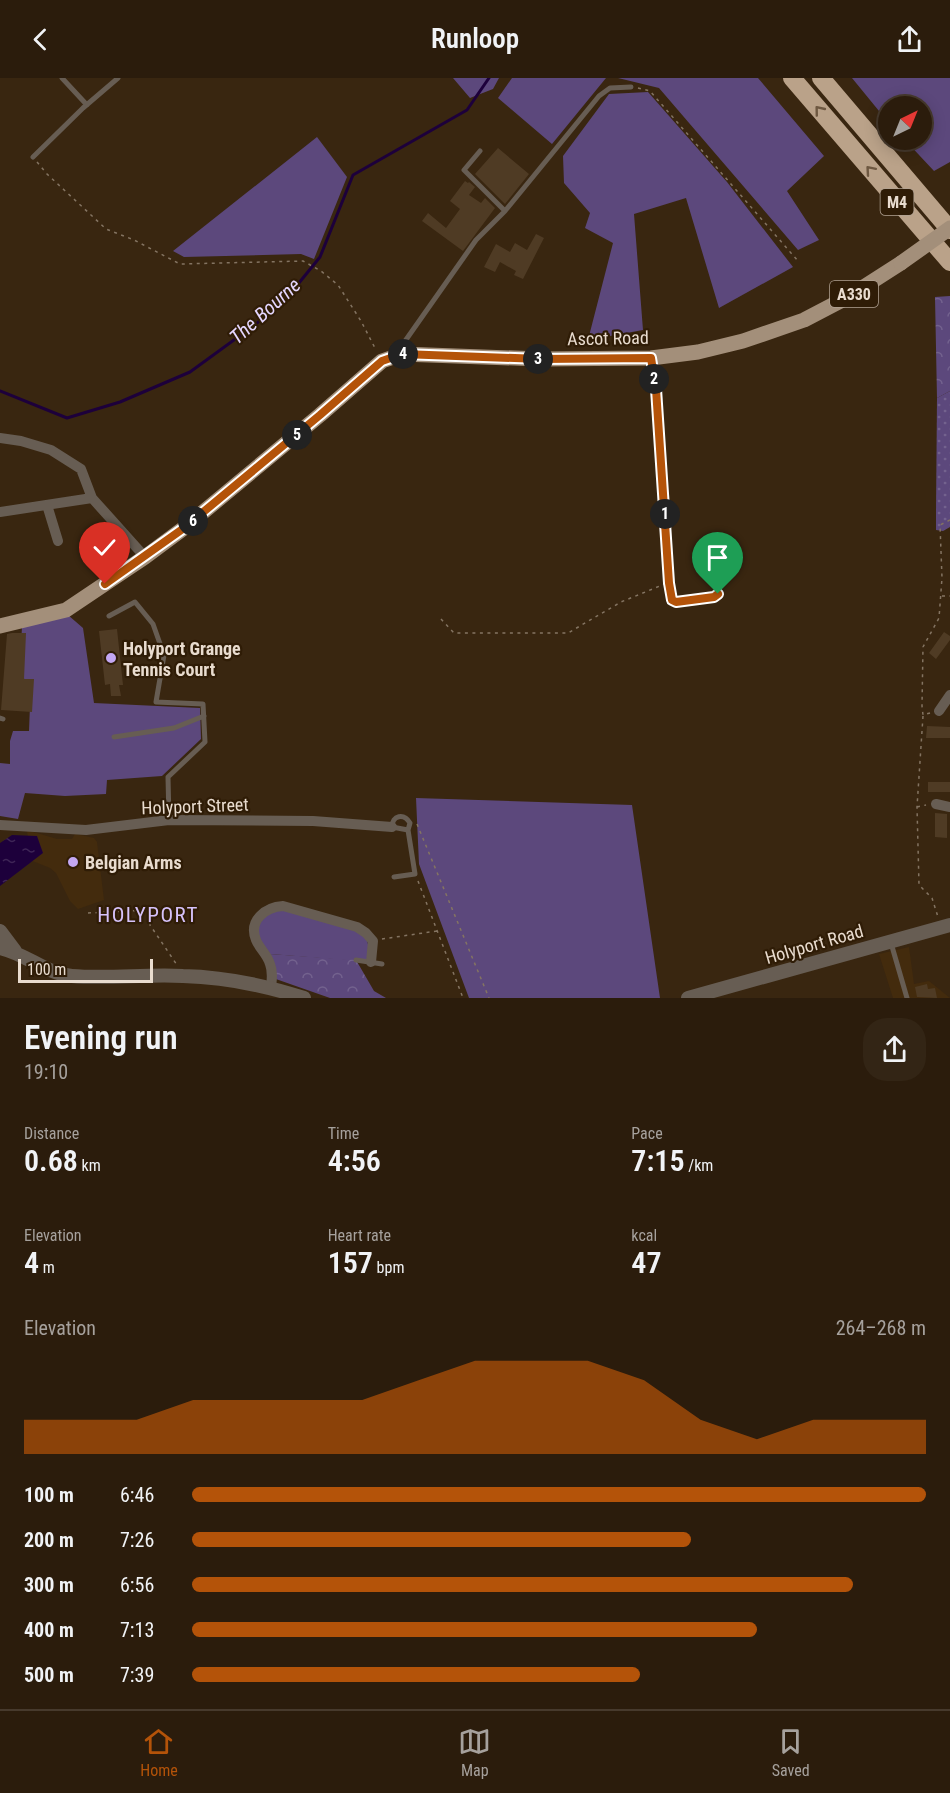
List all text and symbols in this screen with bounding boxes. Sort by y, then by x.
icon: back [24,23,57,56]
text: Runloop [431,23,519,55]
icon: share [893,23,926,56]
north arrow [878,96,932,150]
map controls [878,96,932,150]
one-way arrow [816,106,827,117]
one-way arrow [866,166,877,177]
road number: M4 [880,189,914,215]
water label: The Bourne [225,273,305,349]
road number: A330 [830,281,878,307]
street label: Ascot Road [567,327,649,349]
pin: 4 [388,339,418,369]
text: 4 [399,344,407,363]
pin: 3 [523,344,553,374]
text: 3 [534,349,542,368]
pin: 2 [639,364,669,394]
text: 2 [650,369,658,388]
pin: 5 [282,420,312,450]
text: 5 [293,425,301,444]
pin: 1 [650,499,680,529]
text: 1 [661,504,669,523]
pin: 6 [178,506,208,536]
text: 6 [189,511,197,530]
pin [79,522,130,584]
icon: check [88,531,121,564]
pin [692,532,743,594]
icon: arrive [701,541,734,574]
place label: Holyport Grange Tennis Court [123,638,241,680]
marker: Holyport Grange Tennis Court [104,651,118,665]
street label: Holyport Street [141,794,249,818]
place label: Belgian Arms [85,852,182,873]
marker: Belgian Arms [66,855,80,869]
district label: HOLYPORT [97,903,199,927]
street label: Holyport Road [762,920,866,968]
scale bar [18,956,153,983]
text: 100 m [27,960,66,979]
text: Evening run [24,1018,178,1057]
button: share [863,1018,926,1081]
text: 19:10 [24,1060,68,1084]
text: Distance [24,1124,79,1143]
text: Time [328,1124,359,1143]
text: Pace [631,1124,663,1143]
text: 0.68 [24,1143,78,1178]
text: 4:56 [328,1143,381,1178]
text: 7:15 [631,1143,685,1178]
text: km [78,1156,101,1175]
text: /km [685,1156,713,1175]
text: Elevation [24,1226,82,1245]
text: Heart rate [328,1226,391,1245]
text: kcal [631,1226,657,1245]
text: 4 [24,1245,39,1280]
text: 157 [328,1245,373,1280]
text: 47 [631,1245,662,1280]
text: m [39,1258,55,1277]
text: bpm [373,1258,404,1277]
text: Elevation [24,1316,96,1340]
text: 264–268 m [836,1316,926,1340]
text: 100 m [24,1483,74,1507]
text: 6:46 [120,1483,154,1507]
text: 200 m [24,1528,74,1552]
text: 7:26 [120,1528,154,1552]
text: 300 m [24,1573,74,1597]
text: 6:56 [120,1573,154,1597]
text: 400 m [24,1618,74,1642]
text: 7:13 [120,1618,154,1642]
text: 500 m [24,1663,74,1687]
text: 7:39 [120,1663,154,1687]
tab: Home [140,1725,178,1780]
tab: Map [458,1725,491,1780]
tab: Saved [772,1725,810,1780]

